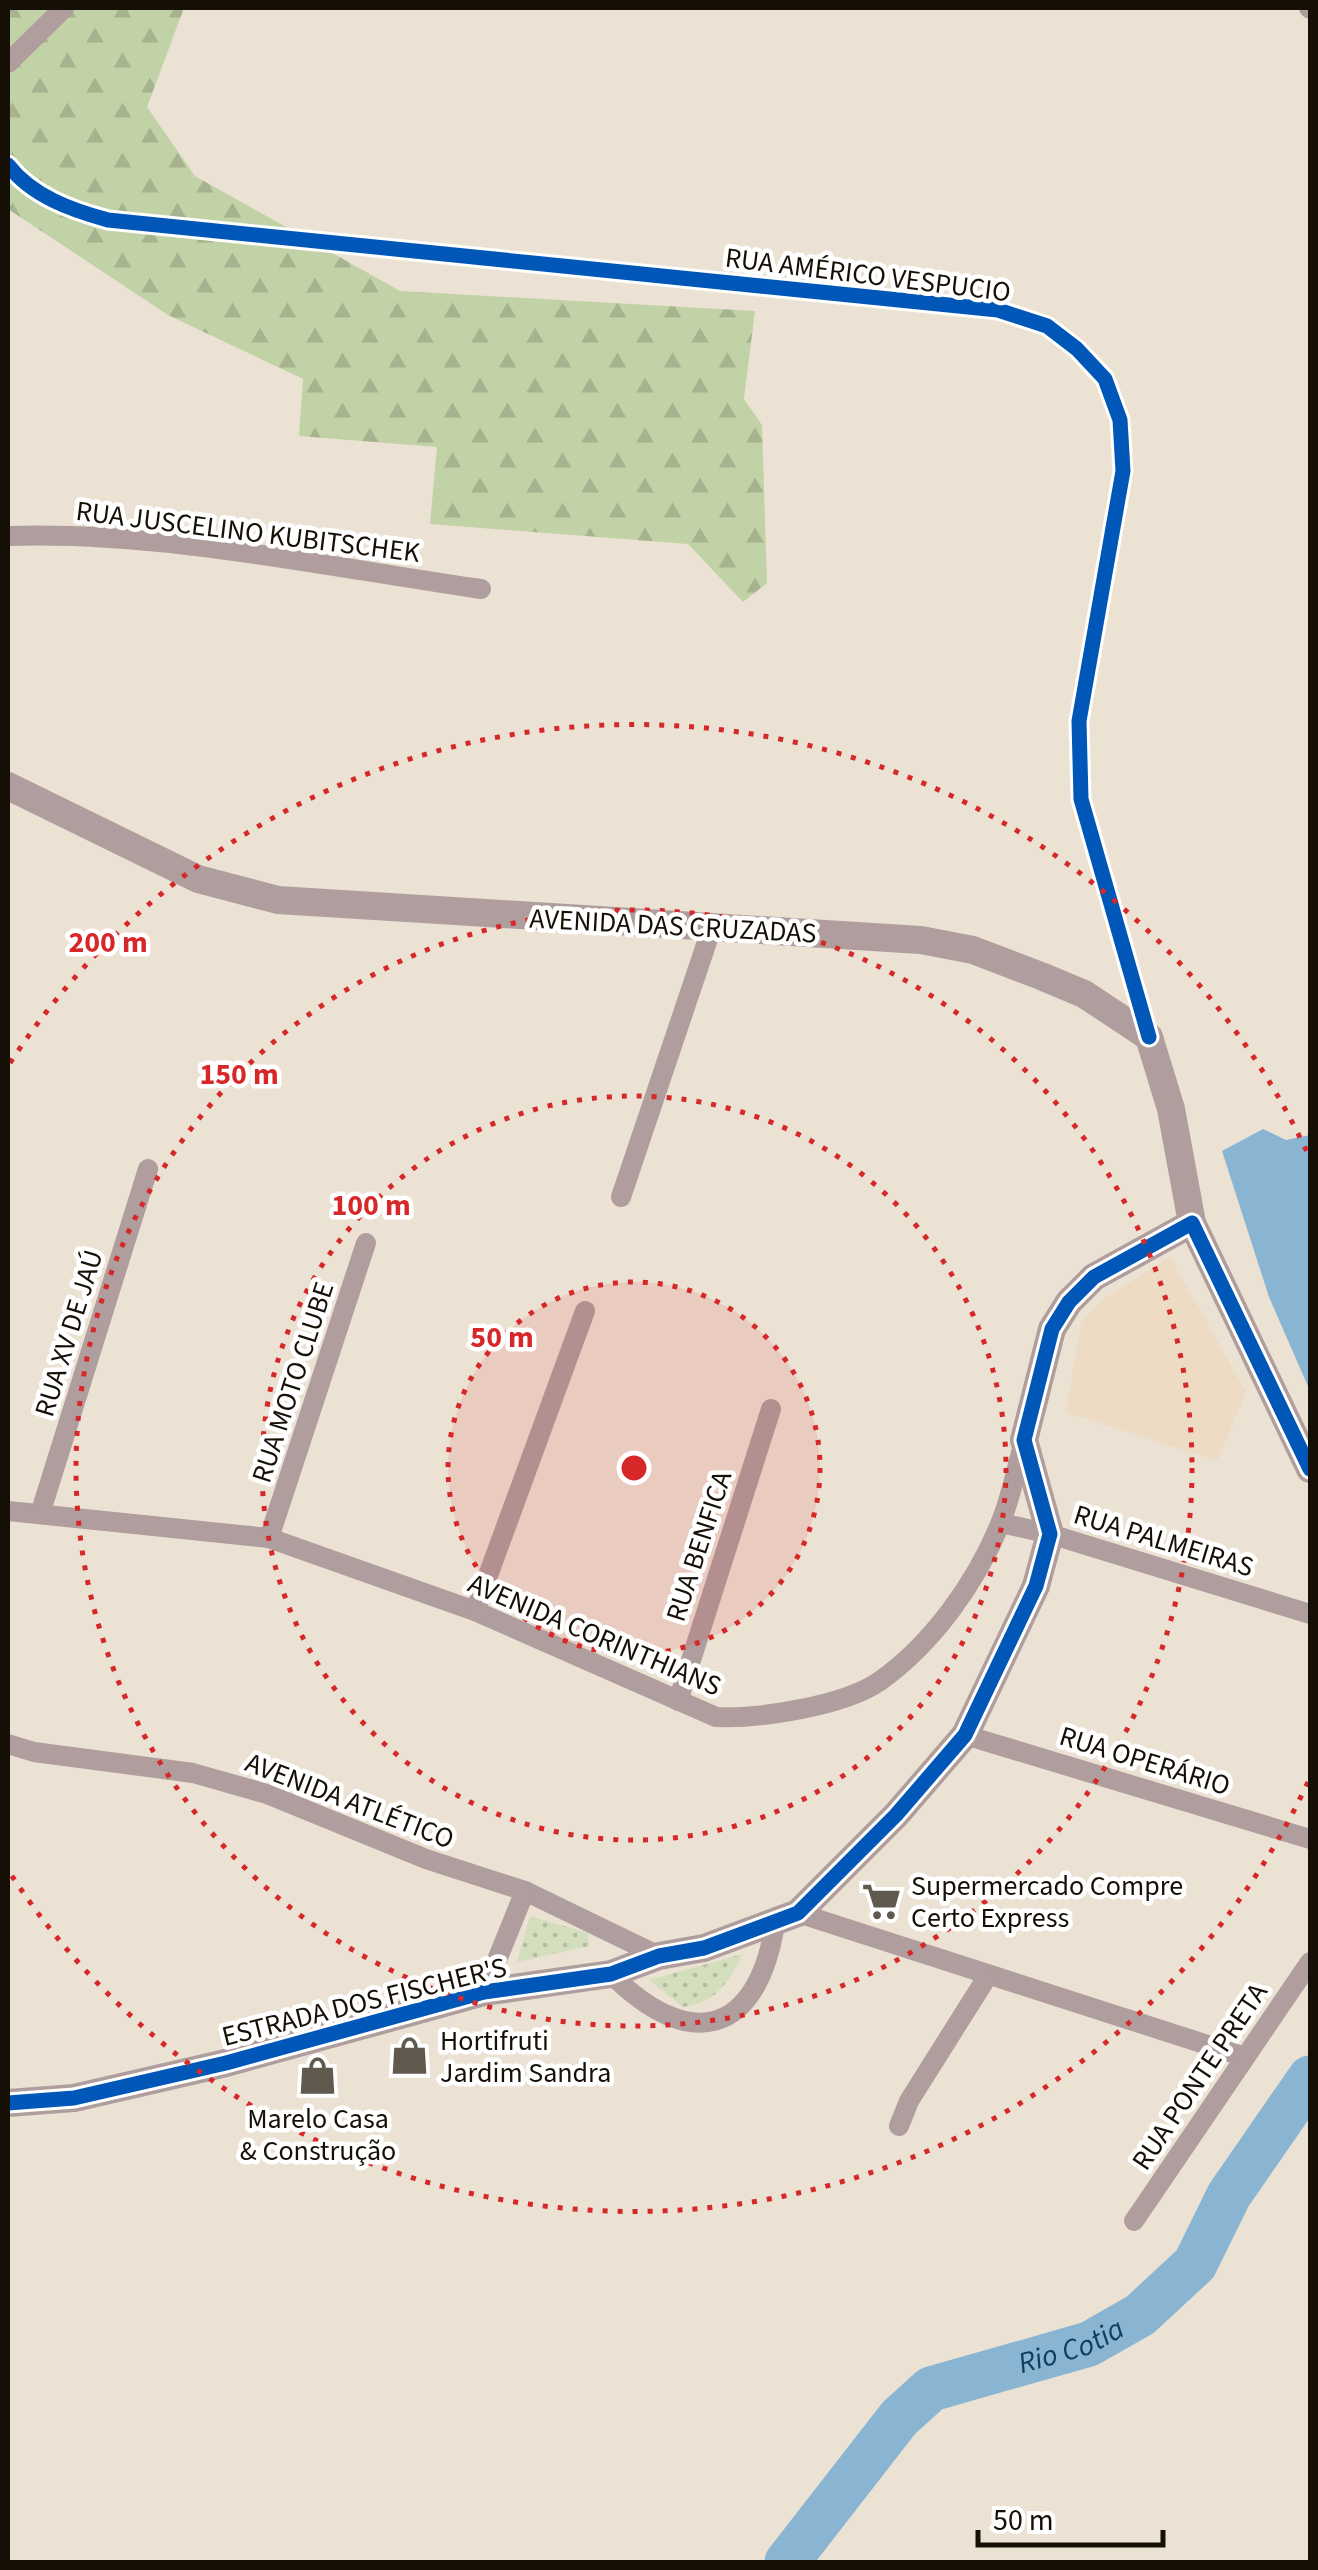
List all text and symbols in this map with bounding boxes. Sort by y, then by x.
street label: RUA AMÉRICO VESPUCIO [723,238,1013,312]
street label: RUA JUSCELINO KUBITSCHEK [74,491,423,573]
street label: AVENIDA DAS CRUZADAS [529,899,817,953]
text: 200 m [68,921,148,964]
text: 150 m [199,1053,279,1096]
text: 100 m [331,1184,411,1227]
street label: RUA XV DE JAÚ [25,1245,113,1422]
street label: RUA MOTO CLUBE [242,1277,344,1488]
text: 50 m [470,1316,534,1359]
centre of rings [616,1450,652,1486]
street label: RUA BENFICA [656,1465,742,1627]
street label: RUA PALMEIRAS [1069,1495,1259,1587]
street label: AVENIDA CORINTHIANS [462,1564,727,1706]
street label: RUA OPERÁRIO [1054,1716,1235,1806]
street label: AVENIDA ATLÉTICO [240,1743,460,1859]
place label: Supermercado Compre Certo Express [911,1866,1183,1938]
supermarket icon: Supermercado Compre Certo Express [860,1880,902,1922]
street label: ESTRADA DOS FISCHER'S [218,1947,511,2057]
street label: RUA PONTE PRETA [1122,1974,1278,2178]
place label: Hortifruti Jardim Sandra [440,2021,611,2093]
shop icon: Hortifruti Jardim Sandra [389,2035,431,2077]
shop icon: Marelo Casa & Construção [297,2055,339,2097]
place label: Marelo Casa & Construção [240,2099,396,2171]
water label: Rio Cotia [1013,2307,1132,2385]
scale bar [978,2485,1163,2547]
text: 50 m [993,2499,1054,2542]

